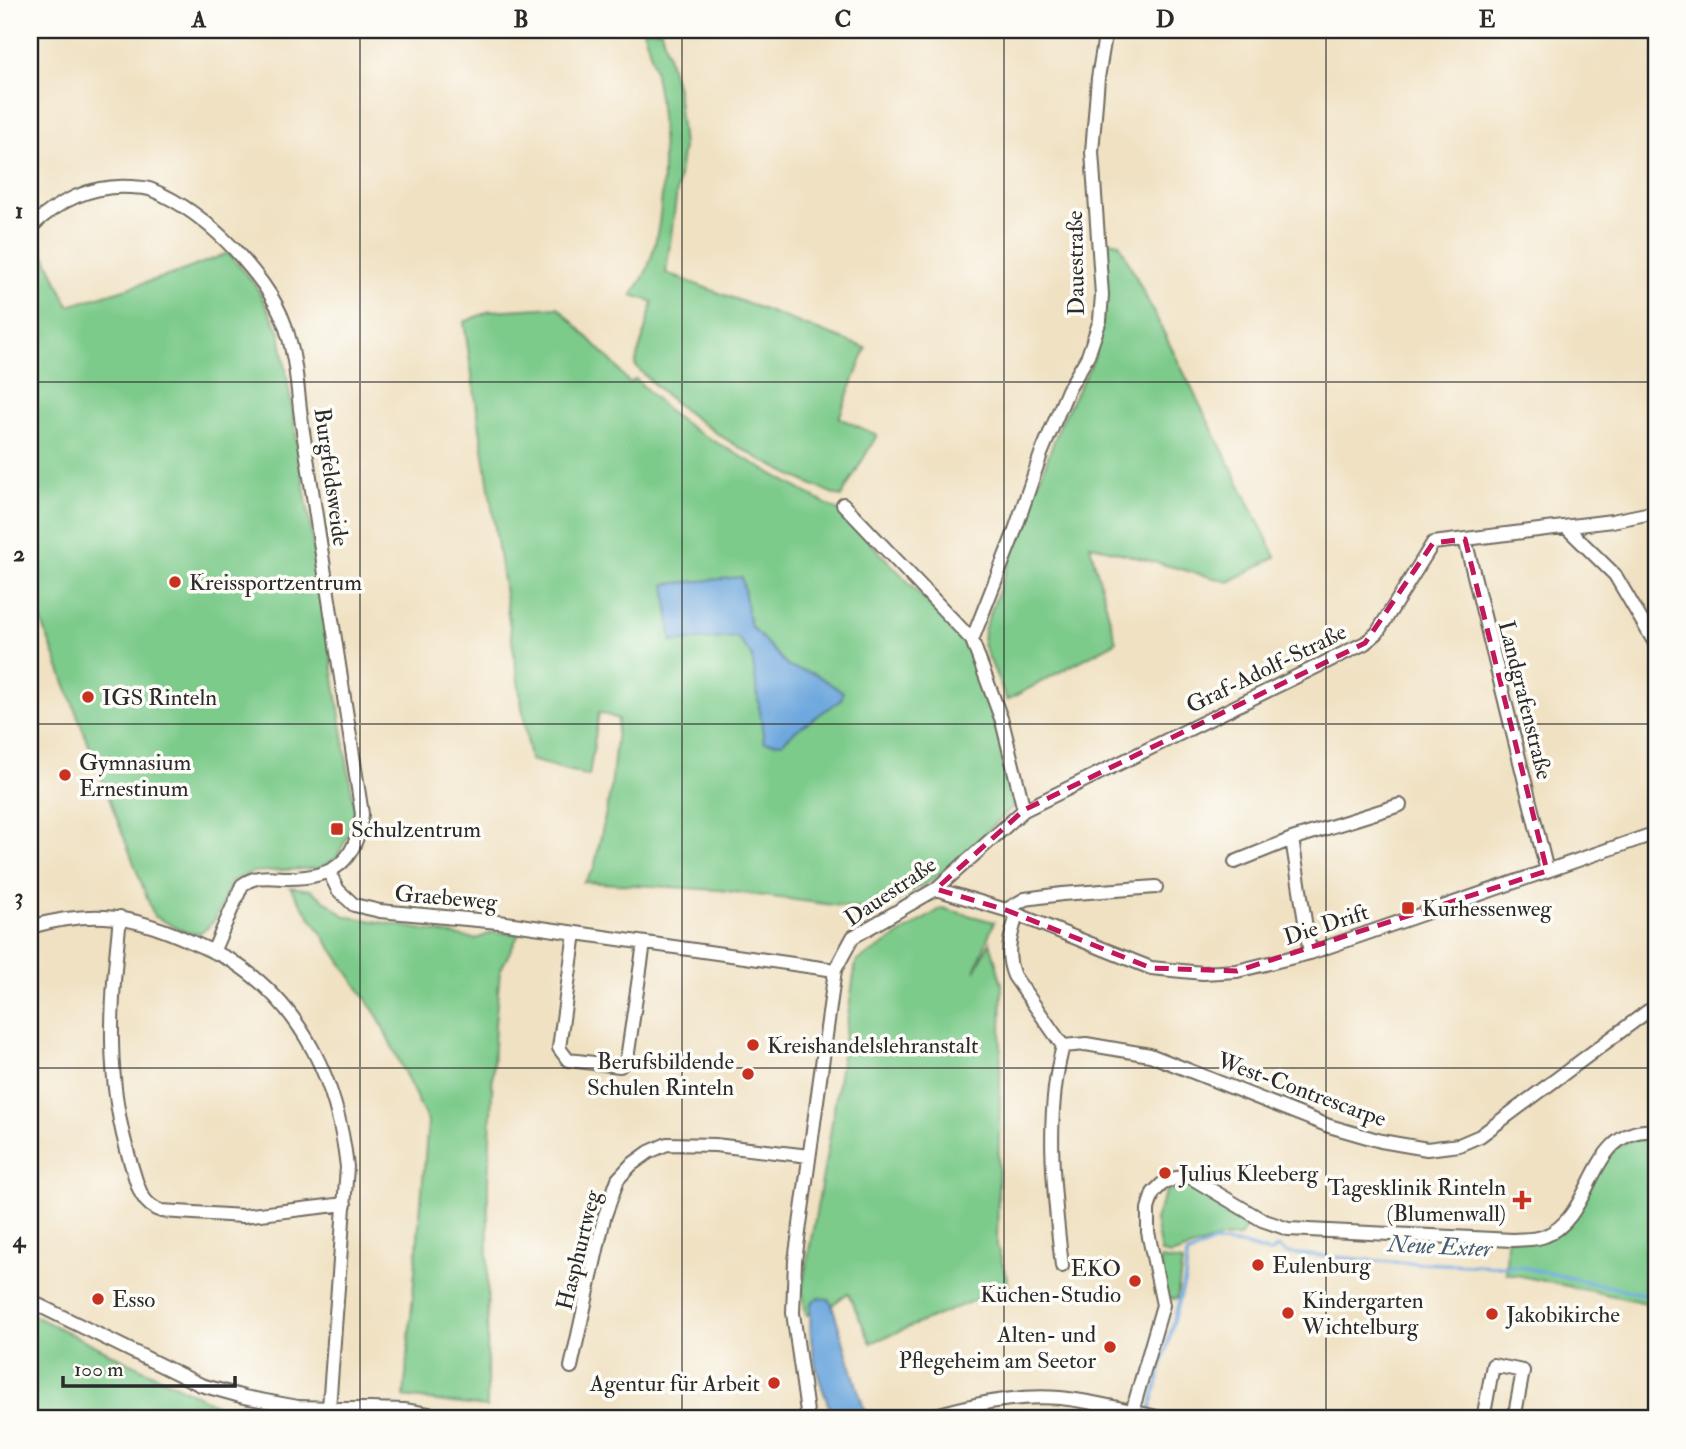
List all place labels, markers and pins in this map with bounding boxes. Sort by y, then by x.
place label: Kreissportzentrum [189,568,362,598]
marker: Kreissportzentrum [167,574,183,590]
place label: IGS Rinteln [102,683,217,712]
marker: IGS Rinteln [80,689,96,705]
place label: Gymnasium Ernestinum [79,748,191,803]
marker: Gymnasium Ernestinum [57,767,73,783]
place label: Schulzentrum [351,815,481,844]
marker: Schulzentrum [329,821,345,837]
place label: Kurhessenweg [1422,894,1552,923]
marker: Kurhessenweg [1400,900,1416,916]
place label: Kreishandelslehranstalt [767,1031,978,1060]
marker: Kreishandelslehranstalt [745,1037,761,1053]
place label: Berufsbildende Schulen Rinteln [587,1047,734,1102]
marker: Berufsbildende Schulen Rinteln [740,1066,756,1082]
place label: Julius Kleeberg [1178,1159,1319,1188]
marker: Julius Kleeberg [1157,1165,1173,1181]
place label: Tagesklinik Rinteln (Blumenwall) [1327,1173,1506,1228]
marker: Tagesklinik Rinteln (Blumenwall) [1512,1190,1532,1210]
place label: Eulenburg [1272,1251,1371,1280]
place label: EKO Küchen-Studio [980,1254,1121,1309]
marker: Eulenburg [1250,1257,1266,1273]
marker: EKO Küchen-Studio [1127,1273,1143,1289]
place label: Esso [112,1285,155,1314]
place label: Kindergarten Wichtelburg [1301,1286,1424,1341]
marker: Esso [90,1291,106,1307]
place label: Jakobikirche [1505,1300,1620,1329]
marker: Kindergarten Wichtelburg [1280,1305,1296,1321]
marker: Jakobikirche [1484,1306,1500,1322]
place label: Alten- und Pflegeheim am Seetor [898,1320,1096,1375]
marker: Alten- und Pflegeheim am Seetor [1102,1339,1118,1355]
place label: Agentur für Arbeit [589,1369,760,1398]
marker: Agentur für Arbeit [766,1375,782,1391]

